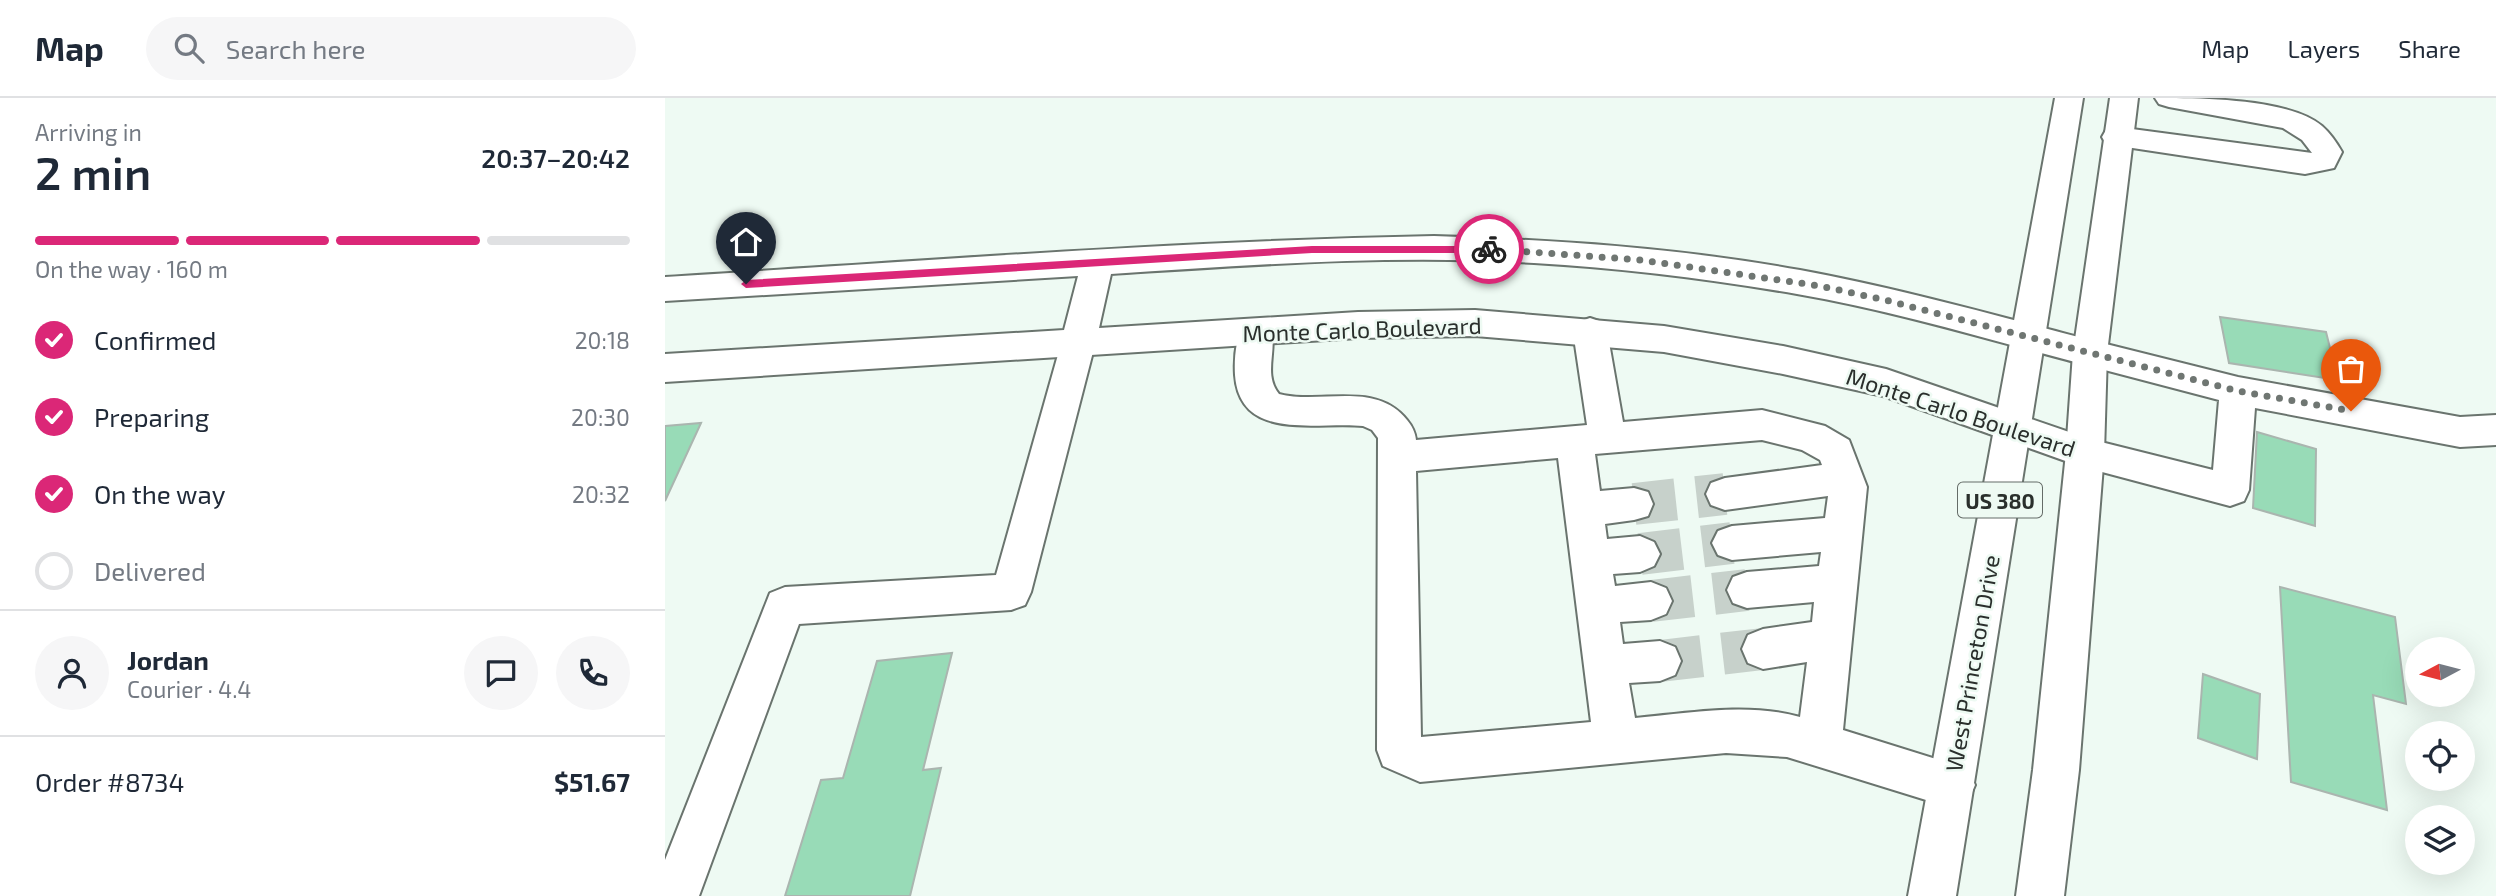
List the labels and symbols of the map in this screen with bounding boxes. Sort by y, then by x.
pin [716,212,776,284]
courier [1454,214,1524,284]
street label: Monte Carlo Boulevard [1242,311,1482,347]
pin [2321,339,2381,411]
street label: Monte Carlo Boulevard [1843,362,2079,462]
road number: US 380 [1958,482,2042,518]
street label: West Princeton Drive [1939,552,2005,774]
north arrow [2405,637,2475,707]

